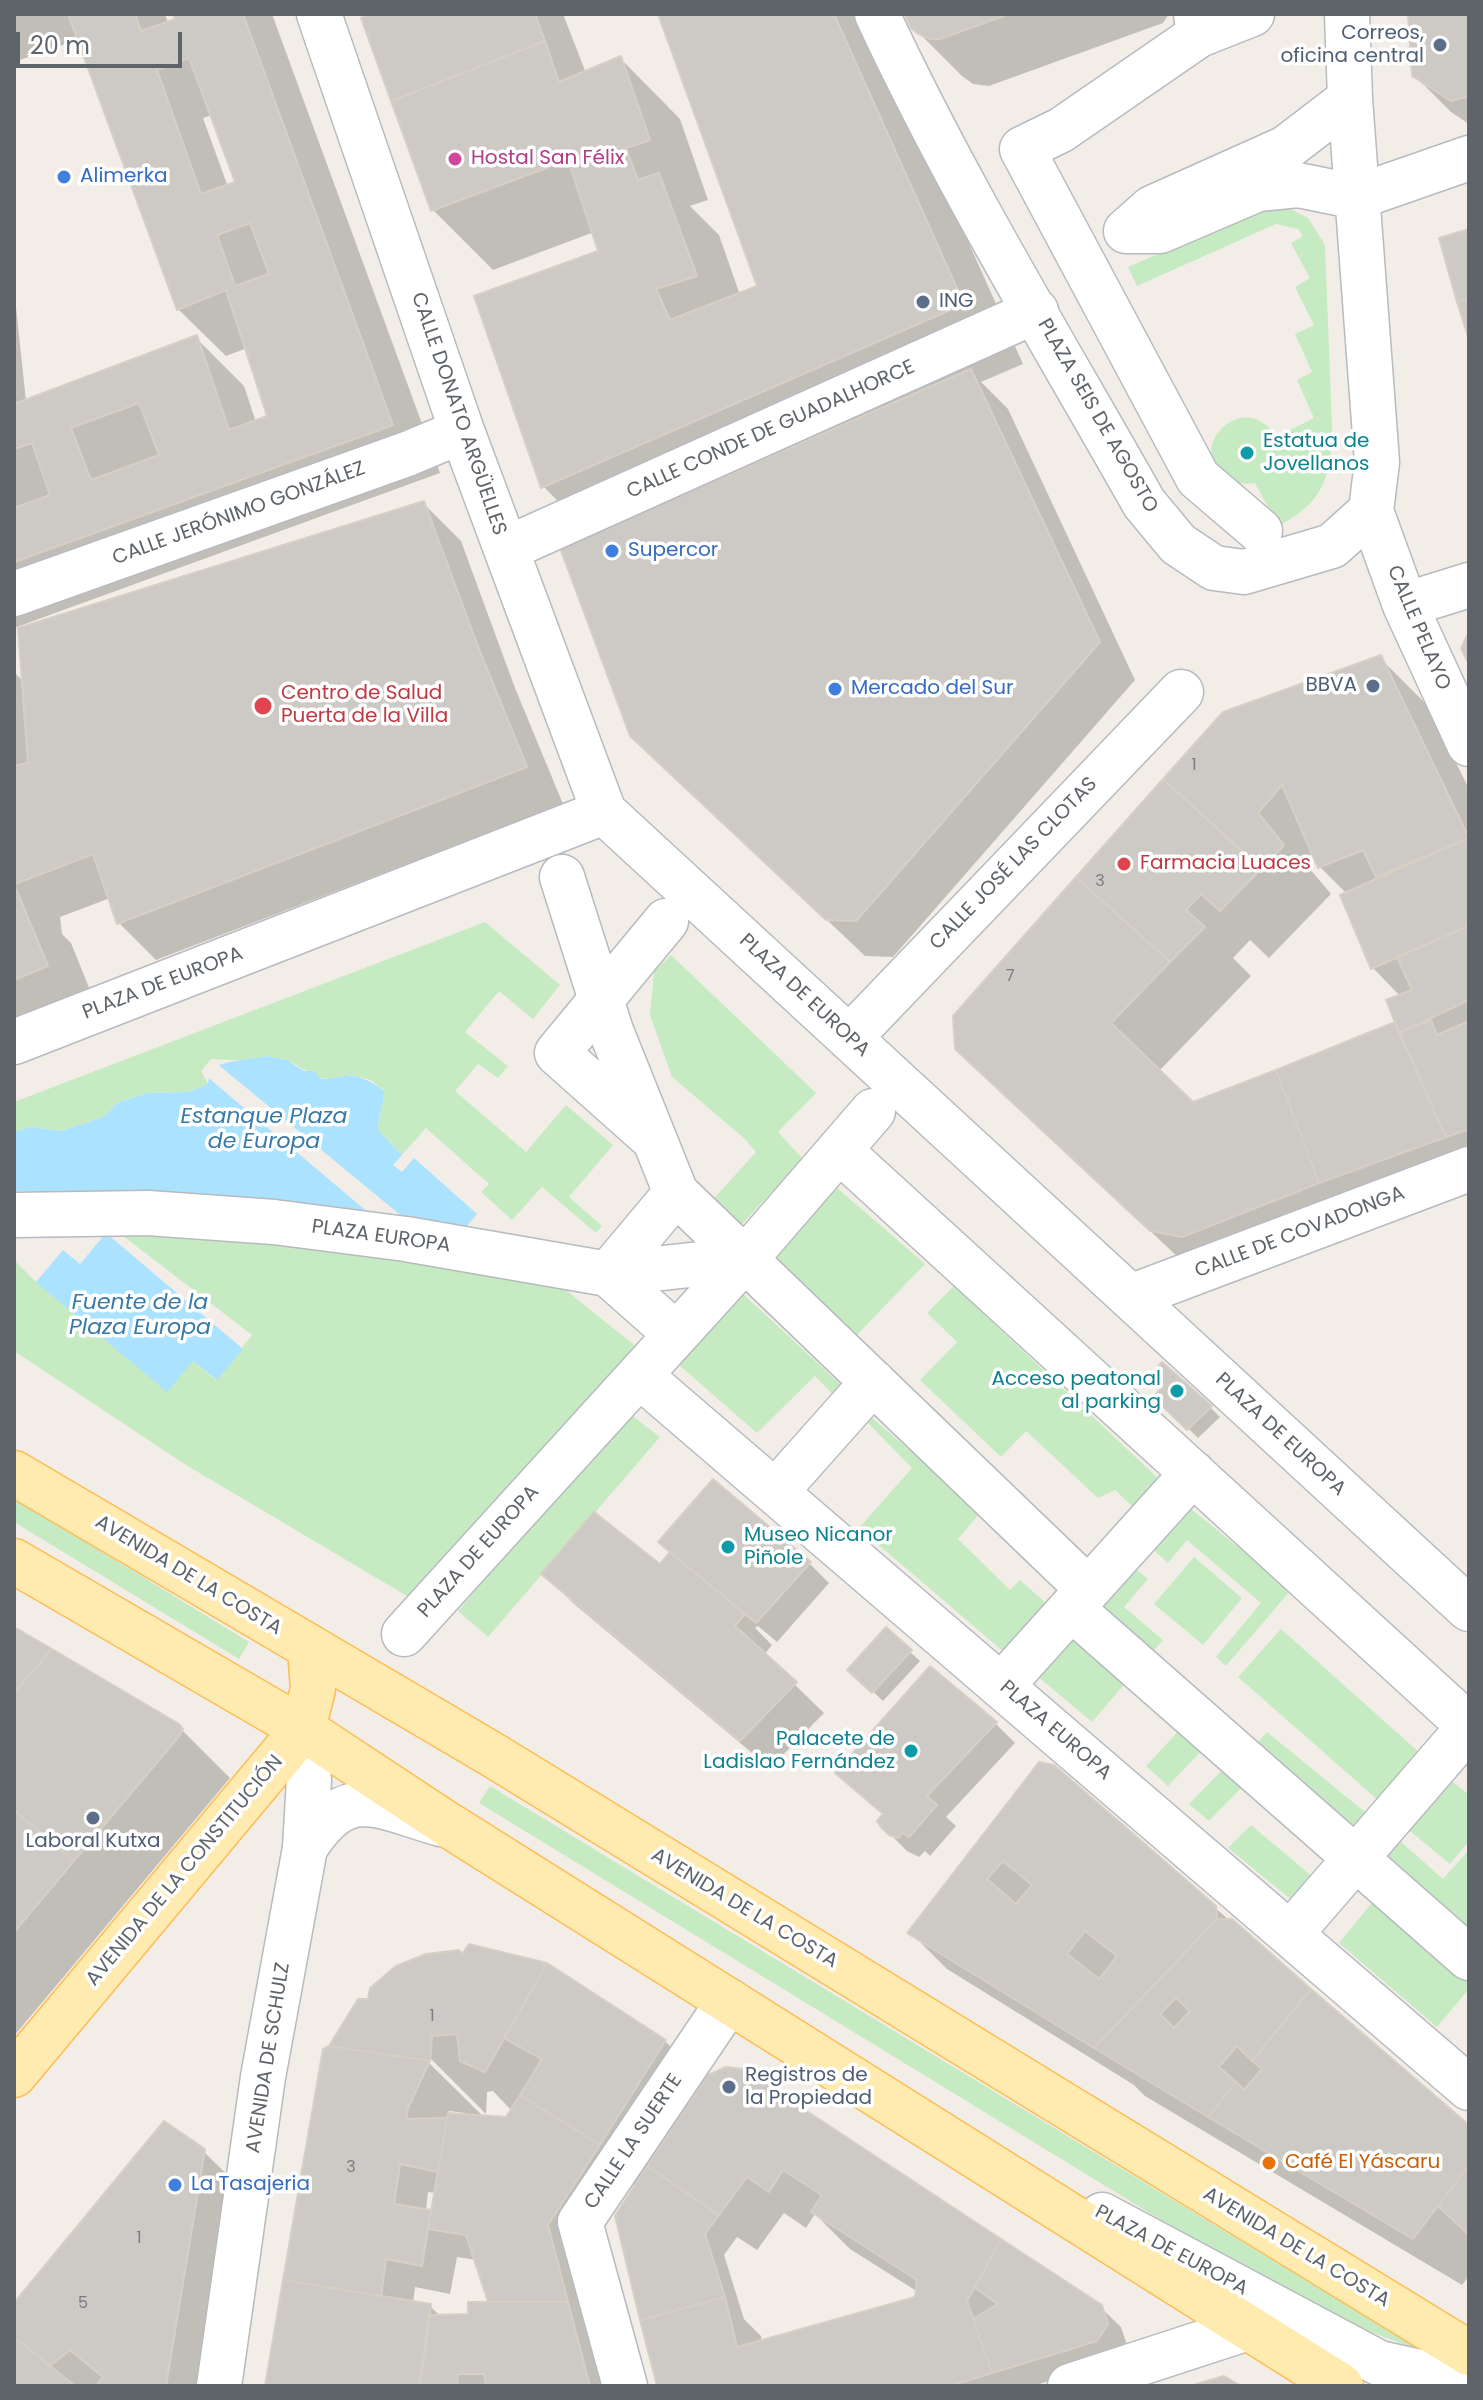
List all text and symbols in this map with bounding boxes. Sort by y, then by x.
scale bar [20,16,186,66]
place label: Correos, oficina central [1280,22,1424,69]
text: 20 m [30,29,90,62]
marker: Correos, oficina central [1431,36,1449,54]
place label: Hostal San Félix [471,147,624,171]
marker: Hostal San Félix [446,150,464,168]
place label: Alimerka [80,165,168,189]
marker: Alimerka [55,168,73,186]
street label: CALLE DONATO ARGÜELLES [405,289,511,539]
place label: ING [939,290,974,314]
marker: ING [914,293,932,311]
street label: PLAZA SEIS DE AGOSTO [1032,315,1162,517]
street label: CALLE CONDE DE GUADALHORCE [623,355,919,505]
place label: Estatua de Jovellanos [1263,430,1369,477]
marker: Estatua de Jovellanos [1238,444,1256,462]
street label: CALLE JERÓNIMO GONZÁLEZ [109,457,369,571]
place label: Supercor [628,539,718,563]
marker: Supercor [603,542,621,560]
street label: CALLE PELAYO [1381,562,1455,694]
place label: BBVA [1305,674,1357,698]
place label: Mercado del Sur [851,677,1014,701]
marker: BBVA [1364,677,1382,695]
marker: Mercado del Sur [826,680,844,698]
place label: Centro de Salud Puerta de la Villa [281,682,448,729]
marker: Centro de Salud Puerta de la Villa [252,695,274,717]
house number: 1 [1191,756,1197,776]
street label: CALLE JOSÉ LAS CLOTAS [925,773,1103,955]
place label: Farmacia Luaces [1140,852,1311,876]
marker: Farmacia Luaces [1115,855,1133,873]
house number: 3 [1095,872,1105,892]
street label: PLAZA DE EUROPA [734,929,874,1063]
street label: PLAZA DE EUROPA [79,942,247,1026]
house number: 7 [1006,967,1014,987]
water label: Estanque Plaza de Europa [181,1104,347,1156]
street label: CALLE DE COVADONGA [1192,1182,1408,1284]
street label: PLAZA EUROPA [310,1215,452,1259]
water label: Fuente de la Plaza Europa [69,1290,211,1342]
place label: Acceso peatonal al parking [992,1368,1161,1415]
street label: PLAZA DE EUROPA [1210,1368,1350,1502]
marker: Acceso peatonal al parking [1168,1382,1186,1400]
street label: PLAZA DE EUROPA [413,1481,545,1623]
street label: AVENIDA DE LA COSTA [90,1511,286,1641]
place label: Museo Nicanor Piñole [744,1524,893,1571]
marker: Museo Nicanor Piñole [719,1538,737,1556]
street label: PLAZA EUROPA [994,1676,1116,1786]
place label: Palacete de Ladislao Fernández [703,1728,895,1775]
marker: Palacete de Ladislao Fernández [902,1742,920,1760]
street label: AVENIDA DE LA CONSTITUCIÓN [81,1751,289,1991]
marker: Laboral Kutxa [84,1809,102,1827]
place label: Laboral Kutxa [26,1830,160,1854]
street label: AVENIDA DE LA COSTA [646,1844,842,1974]
street label: AVENIDA DE SCHULZ [242,1961,296,2155]
house number: 1 [429,2007,435,2027]
place label: Registros de la Propiedad [745,2064,872,2111]
street label: CALLE LA SUERTE [580,2070,688,2214]
marker: Registros de la Propiedad [720,2078,738,2096]
place label: Café El Yáscaru [1285,2151,1440,2175]
marker: Café El Yáscaru [1260,2154,1278,2172]
house number: 3 [346,2158,356,2178]
place label: La Tasajeria [191,2173,310,2197]
marker: La Tasajeria [166,2176,184,2194]
street label: AVENIDA DE LA COSTA [1198,2183,1394,2313]
street label: PLAZA DE EUROPA [1090,2201,1252,2301]
house number: 1 [136,2229,142,2249]
house number: 5 [78,2294,88,2314]

